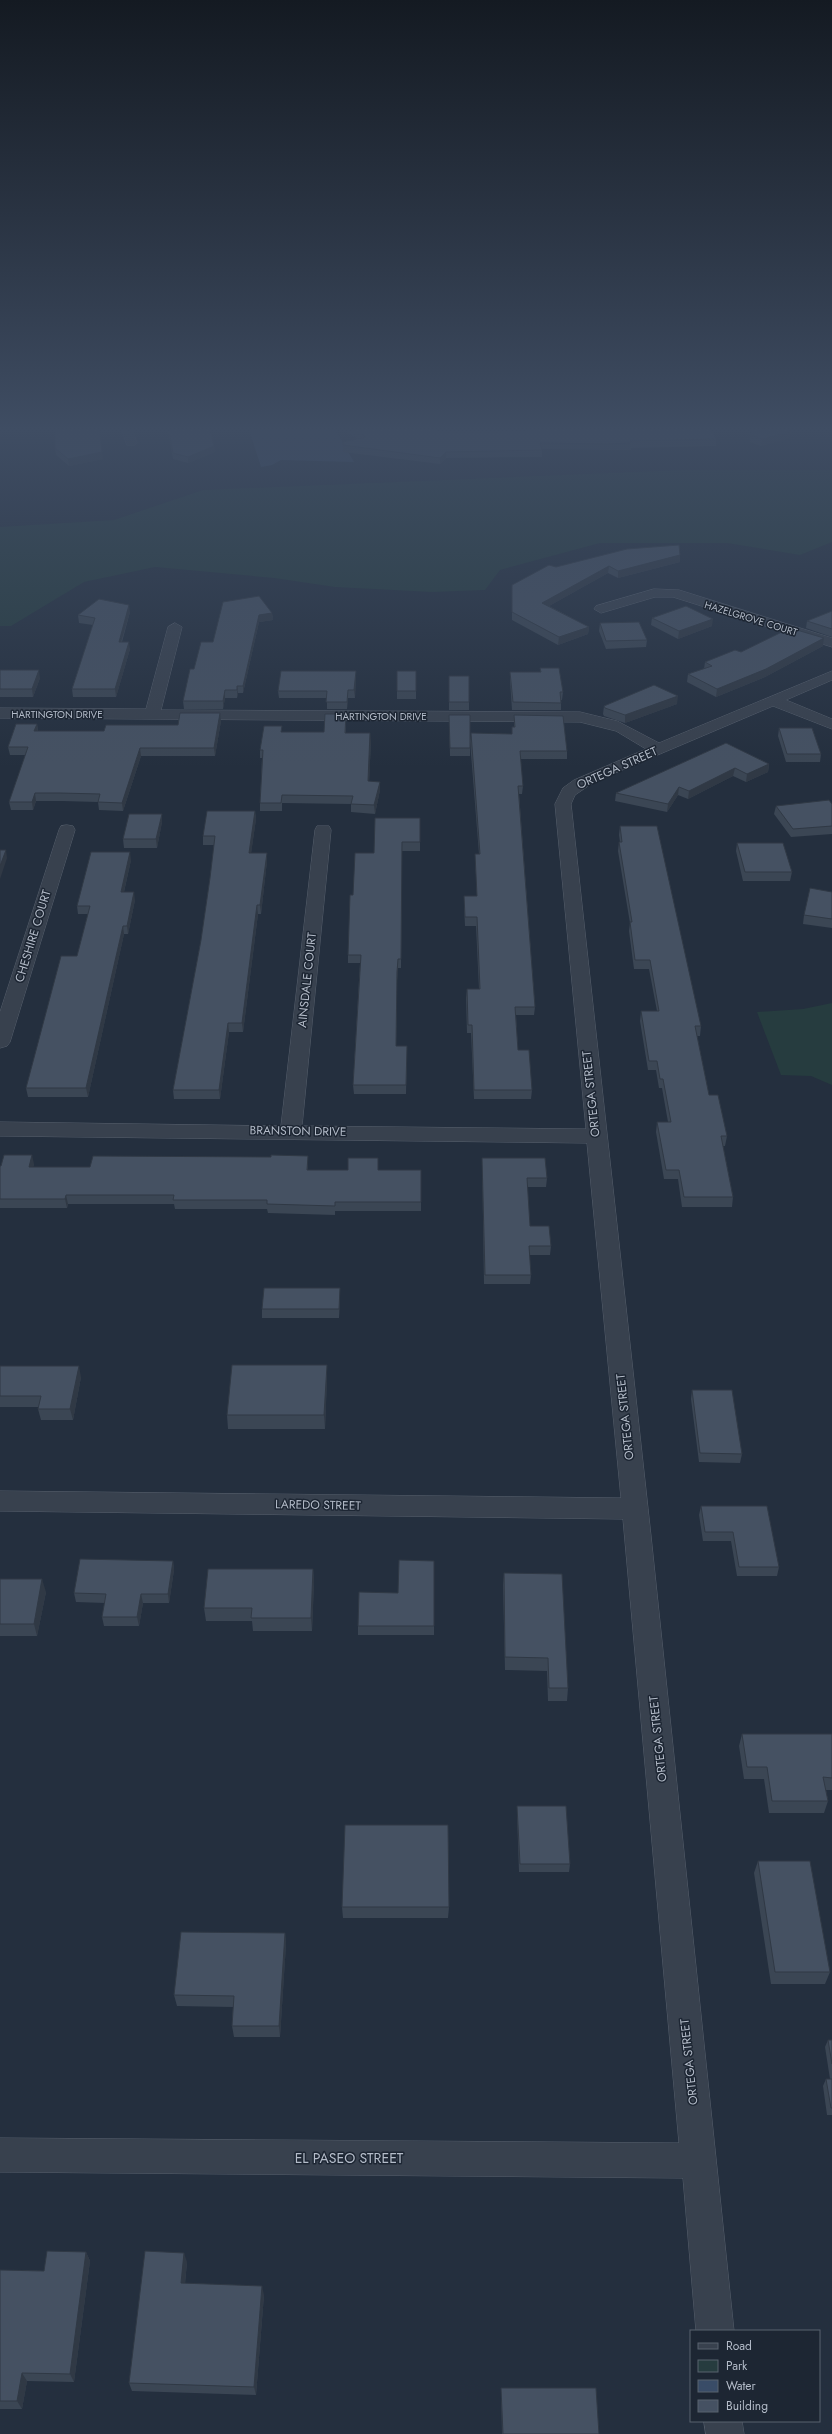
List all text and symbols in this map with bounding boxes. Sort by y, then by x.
street label: HAZELGROVE COURT [703,597,799,640]
street label: HARTINGTON DRIVE [11,707,103,722]
street label: HARTINGTON DRIVE [335,709,427,724]
street label: ORTEGA STREET [574,742,661,794]
street label: CHESHIRE COURT [10,887,56,985]
street label: AINSDALE COURT [293,931,321,1028]
street label: ORTEGA STREET [577,1050,604,1138]
street label: BRANSTON DRIVE [249,1121,347,1141]
street label: ORTEGA STREET [611,1373,638,1461]
street label: LAREDO STREET [275,1495,362,1515]
street label: ORTEGA STREET [644,1695,671,1783]
street label: ORTEGA STREET [675,2018,702,2106]
street label: EL PASEO STREET [295,2148,404,2168]
legend [690,2330,820,2422]
text: Road [726,2337,752,2355]
text: Park [726,2357,748,2375]
text: Water [726,2377,757,2395]
text: Building [726,2397,768,2415]

